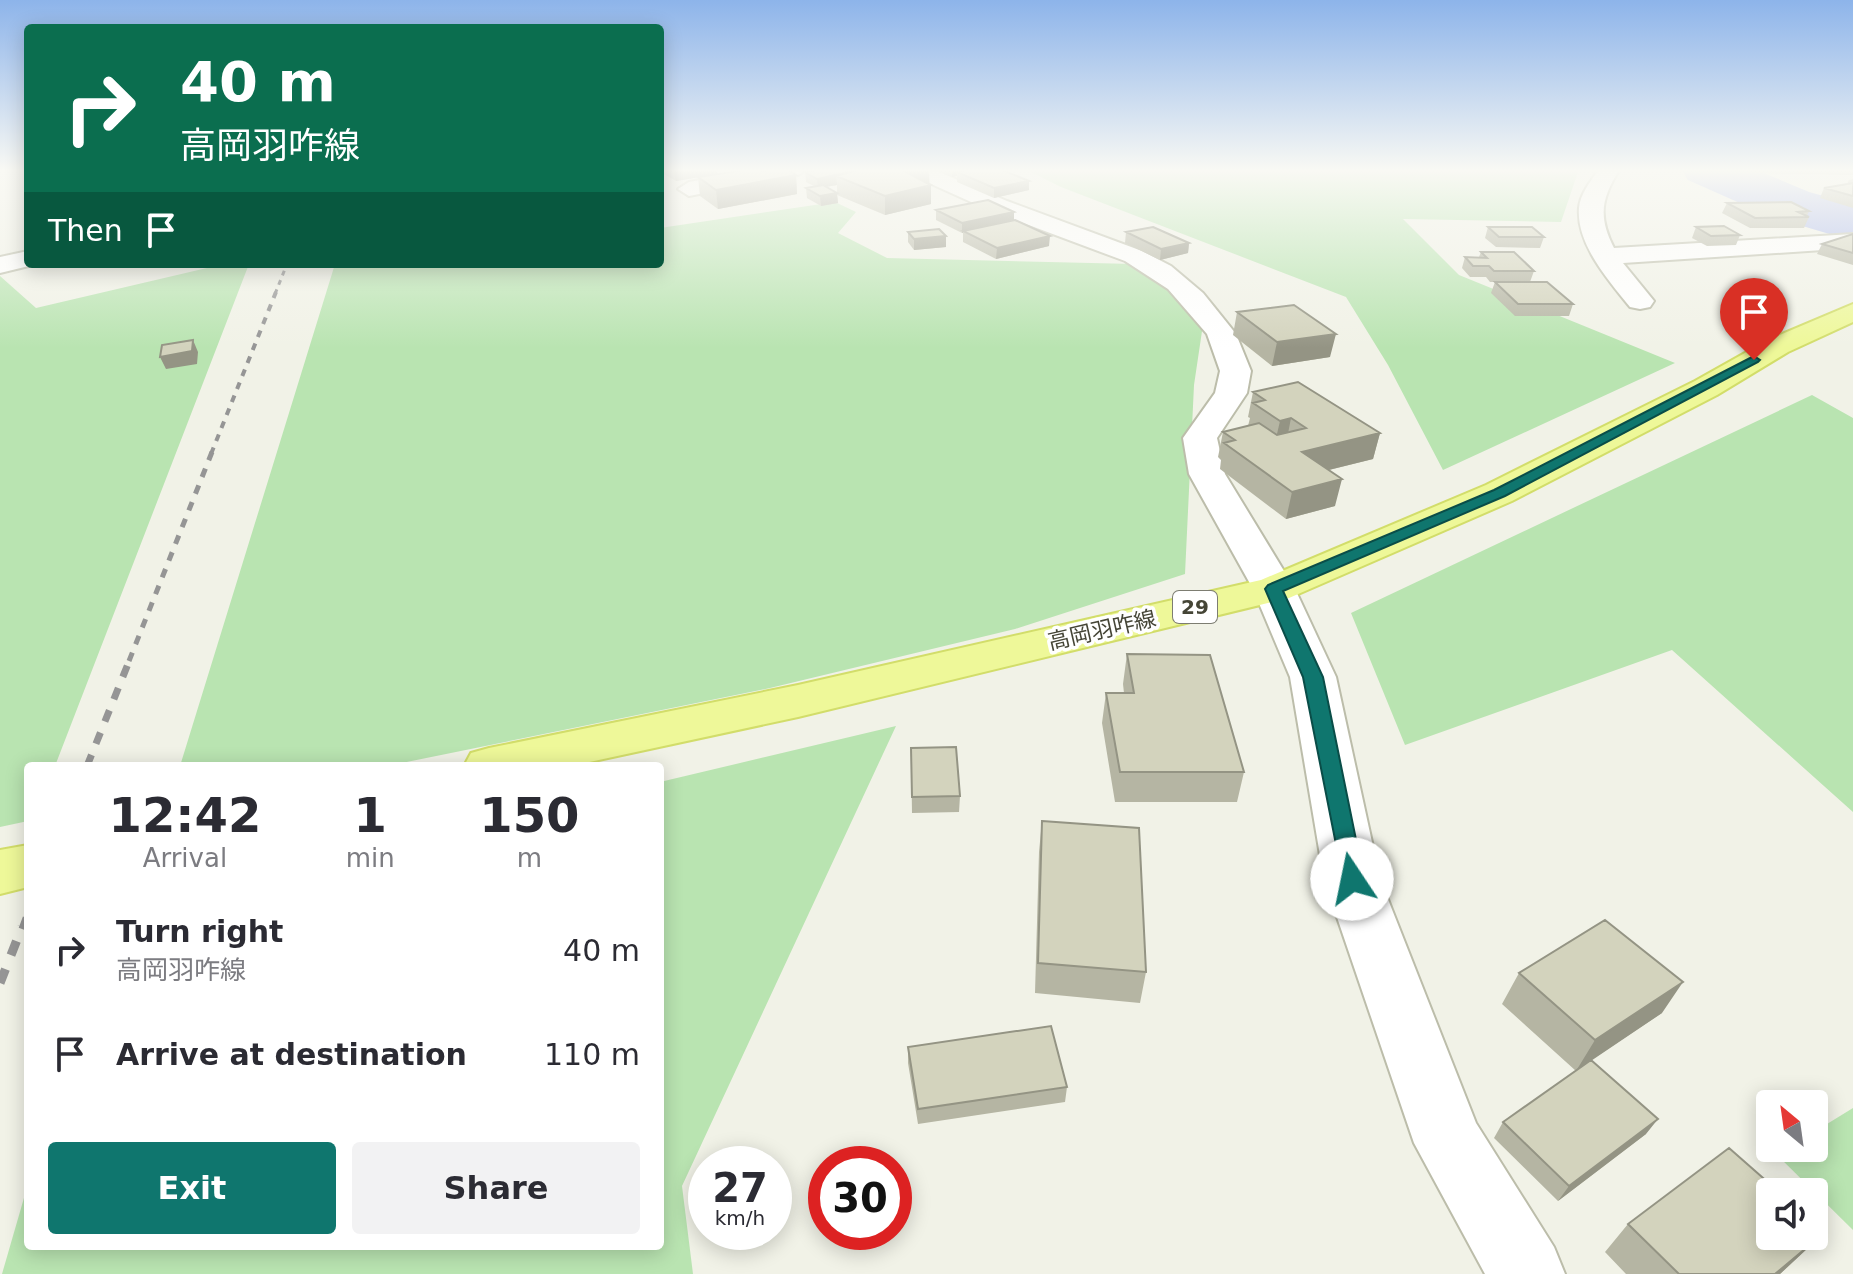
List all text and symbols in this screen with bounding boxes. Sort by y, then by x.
text: 40 m [180,49,336,114]
icon: right [48,56,152,160]
text: 高岡羽咋線 [180,125,360,166]
icon: arrive [139,208,183,252]
text: Then [48,213,123,248]
pin [1720,278,1788,360]
icon: arrive [1732,290,1776,334]
road number: 29 [1173,591,1217,623]
street label: 高岡羽咋線 [1046,605,1158,655]
text: 12:42 [108,787,261,843]
text: 1 [354,787,387,843]
text: 150 [479,787,579,843]
position arrow [1310,837,1394,921]
text: Arrival [143,843,227,873]
text: min [346,843,395,873]
text: m [517,843,542,873]
text: Turn right [116,914,283,949]
icon: right [48,928,92,972]
text: 40 m [563,933,640,968]
text: 高岡羽咋線 [116,955,246,985]
icon: arrive [48,1032,92,1076]
text: Arrive at destination [116,1037,467,1072]
text: 110 m [544,1037,640,1072]
north arrow [1756,1090,1828,1162]
map controls [1756,1090,1828,1250]
button: Exit [48,1142,336,1234]
button: Share [352,1142,640,1234]
speed limit sign: 30 [808,1146,912,1250]
text: 27 [712,1165,768,1211]
button: sound [1756,1178,1828,1250]
text: km/h [715,1206,765,1230]

